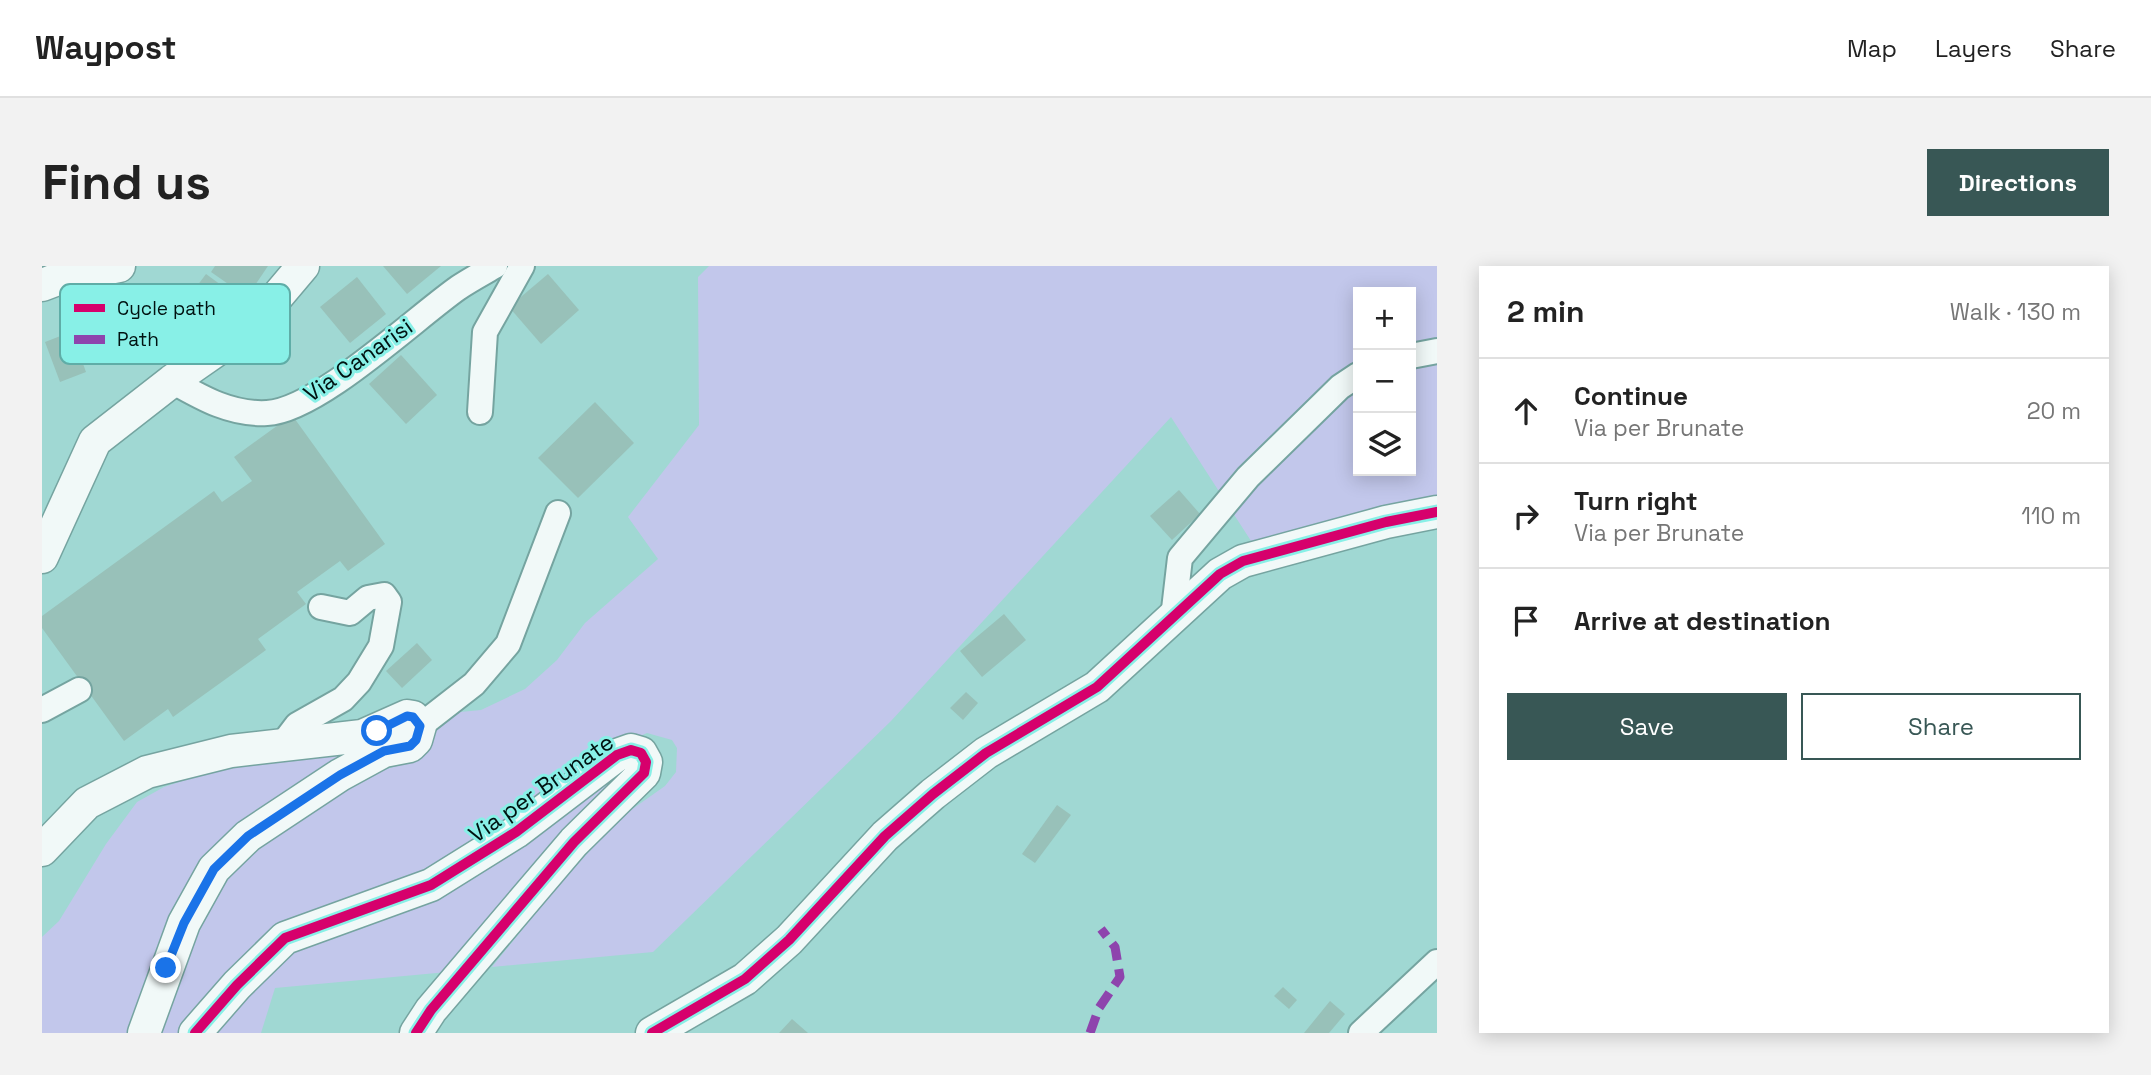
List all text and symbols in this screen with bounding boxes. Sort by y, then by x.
text: Waypost [35,27,177,69]
text: Map [1847,33,1897,64]
text: Layers [1935,33,2012,64]
text: Share [2050,33,2116,64]
button: Directions [1927,149,2109,216]
text: Find us [42,151,211,213]
legend [60,284,290,364]
map controls [1353,287,1416,476]
button: + [1353,287,1416,350]
text: 2 min [1507,292,1585,331]
text: Cycle path [117,296,216,321]
text: Walk · 130 m [1950,297,2081,327]
street label: Via Canarisi [298,311,418,409]
text: Path [117,327,159,352]
button: − [1353,350,1416,413]
text: Continue [1574,379,1688,413]
icon: ahead [1507,392,1545,430]
text: 20 m [2027,396,2081,426]
button: layers [1353,413,1416,476]
text: Via per Brunate [1574,413,1744,443]
text: Turn right [1574,484,1698,518]
icon: right [1507,497,1545,535]
text: 110 m [2021,501,2081,531]
text: Via per Brunate [1574,518,1744,548]
icon: arrive [1507,602,1545,640]
text: Arrive at destination [1574,604,1831,638]
button: Save [1507,693,1787,760]
button: Share [1801,693,2081,760]
route start [361,715,392,746]
street label: Via per Brunate [463,727,619,849]
route end [150,952,181,983]

